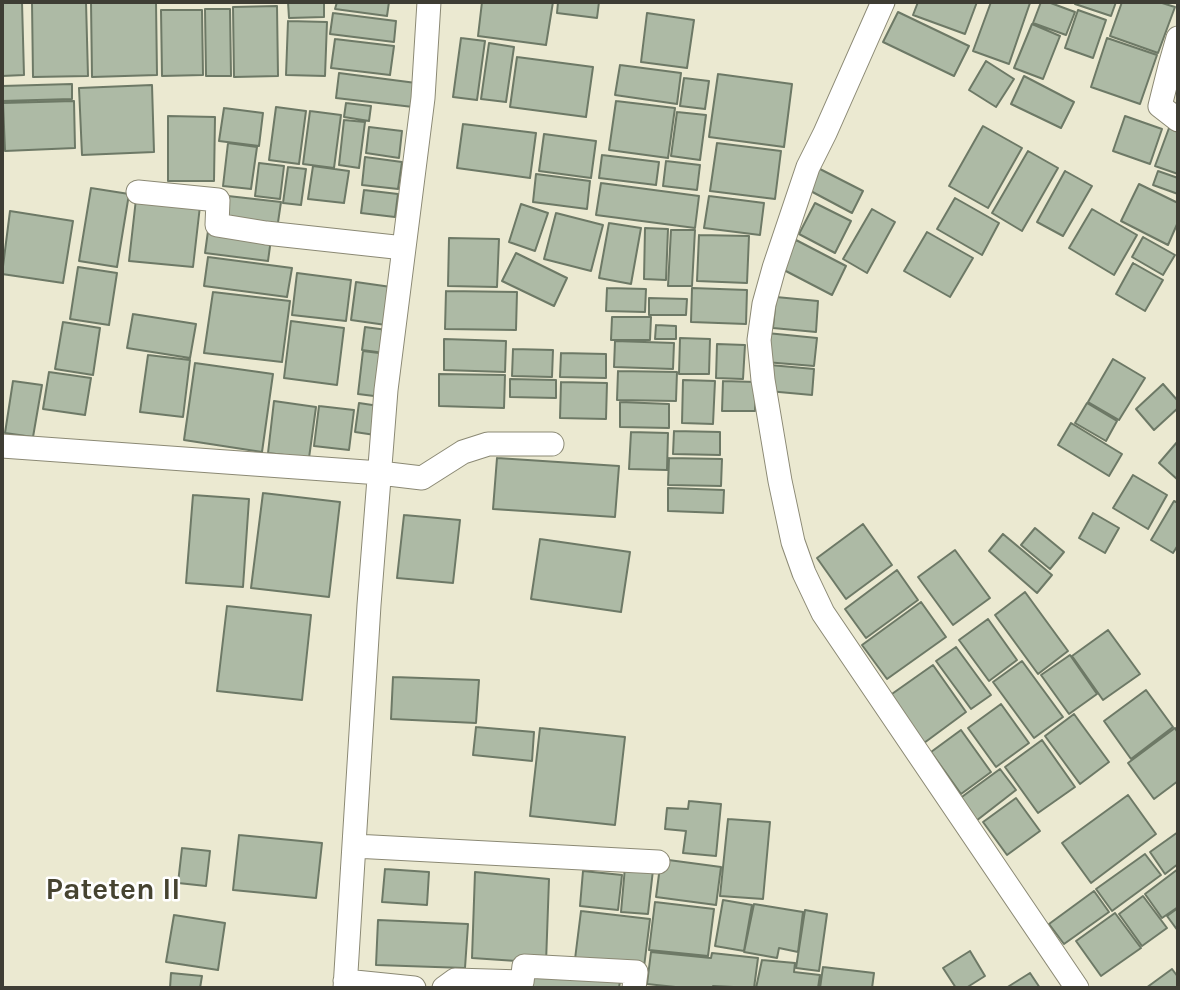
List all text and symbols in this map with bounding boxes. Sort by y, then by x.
district label: Pateten II [46,872,180,908]

